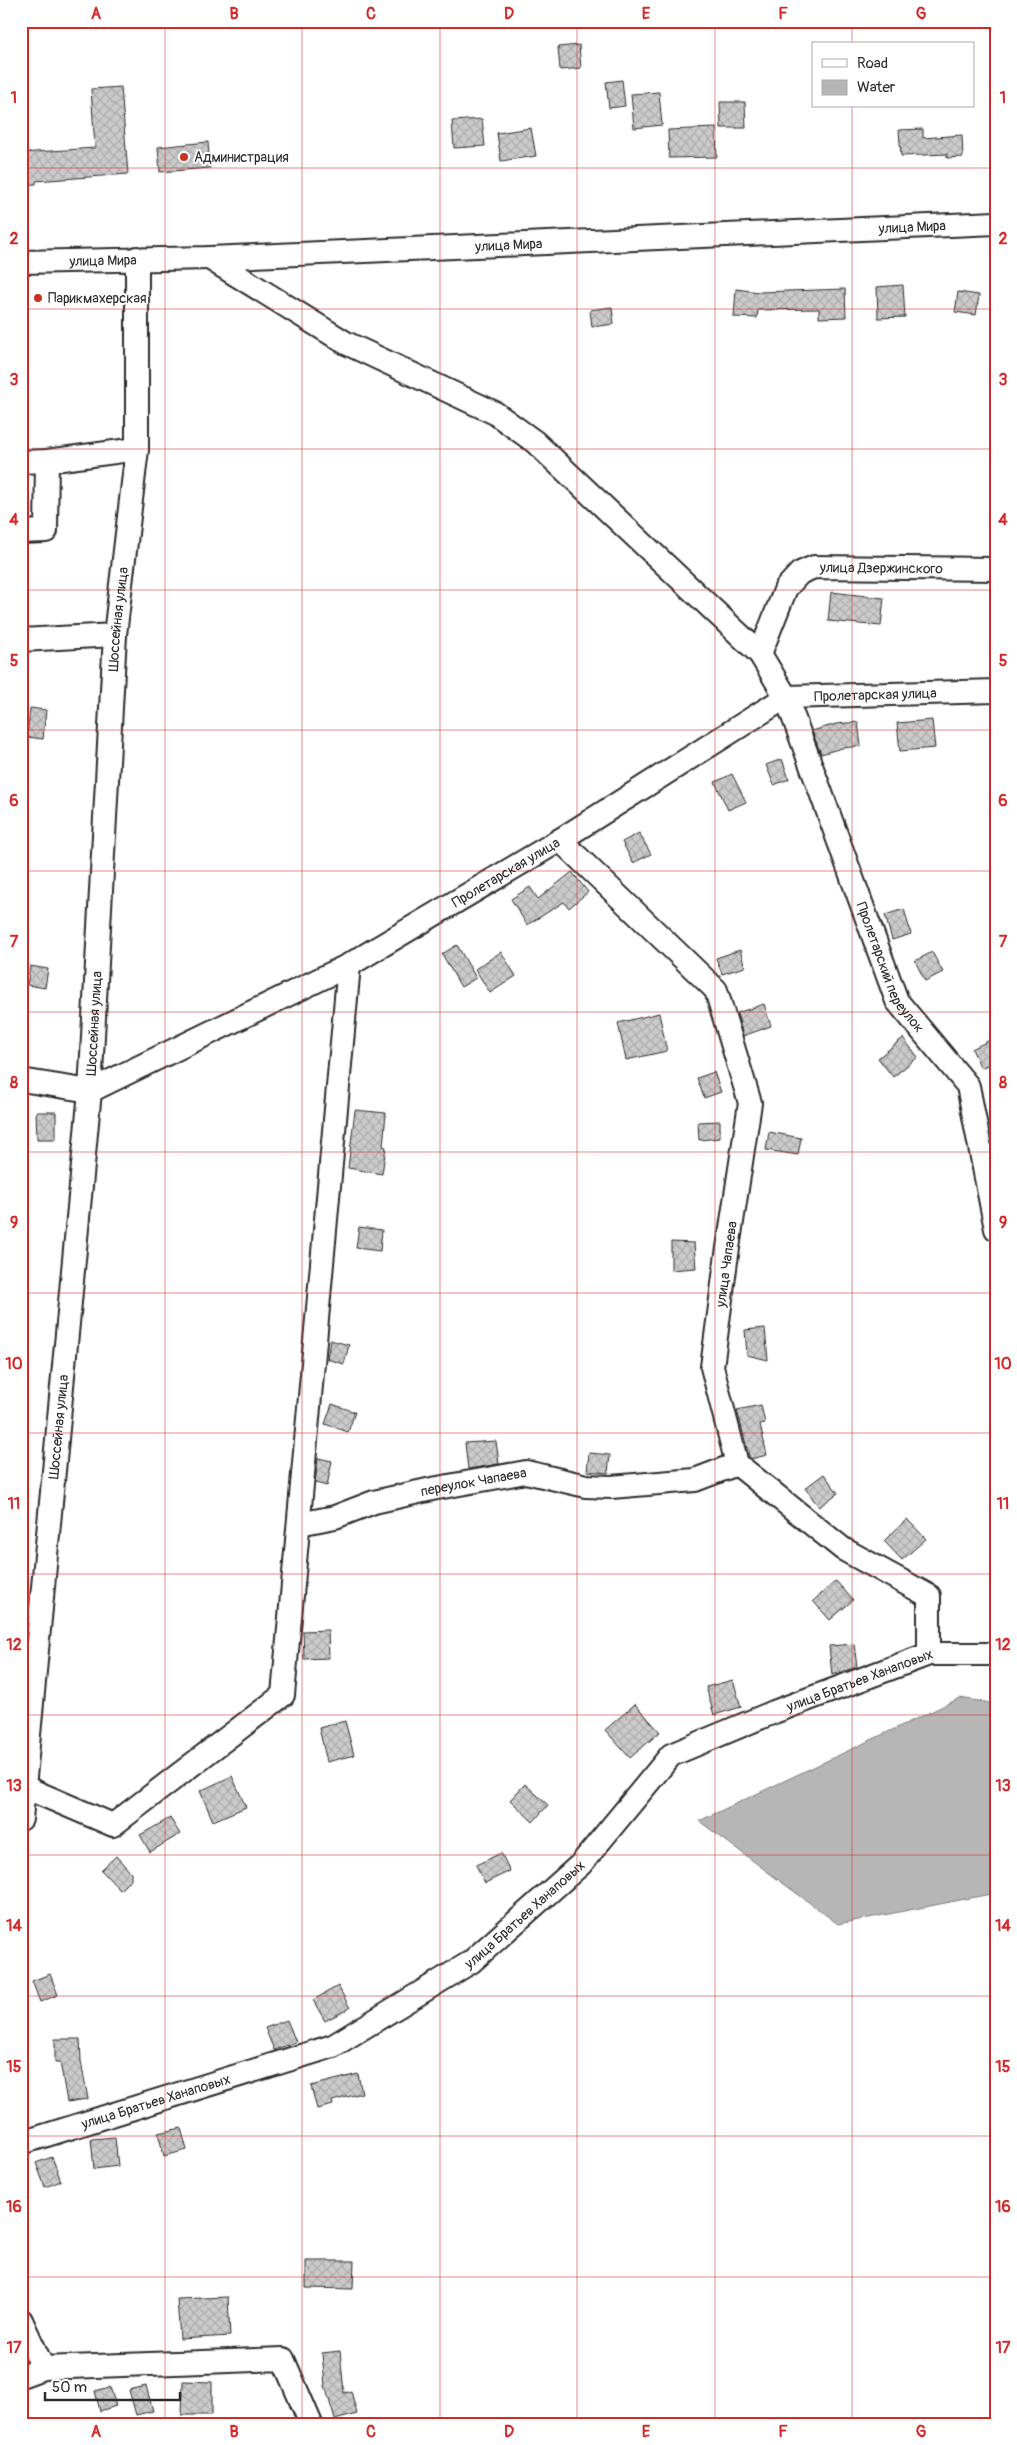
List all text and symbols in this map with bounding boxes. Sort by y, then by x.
text: A [91,4,102,24]
text: B [229,4,239,24]
text: C [366,4,376,24]
text: D [504,4,514,24]
text: E [642,4,651,24]
text: F [778,4,788,24]
text: G [916,4,927,24]
legend [812,42,974,108]
text: Road [857,54,888,73]
text: Water [857,78,896,97]
text: 1 [11,88,17,108]
text: 1 [1000,88,1006,108]
place label: Администрация [194,149,289,166]
marker: Администрация [178,151,190,163]
street label: улица Мира [877,217,946,237]
text: 2 [10,229,19,249]
text: 2 [999,229,1008,249]
street label: улица Мира [474,235,543,255]
street label: улица Мира [68,252,137,270]
place label: Парикмахерская [48,290,147,307]
marker: Парикмахерская [32,292,44,304]
text: 3 [10,370,19,390]
text: 3 [999,370,1008,390]
text: 4 [9,510,19,530]
text: 4 [998,510,1008,530]
street label: улица Дзержинского [819,559,943,577]
street label: Шоссейная улица [105,566,132,672]
text: 5 [10,651,19,671]
text: 5 [999,651,1008,671]
street label: Пролетарская улица [814,685,937,705]
text: 6 [9,791,19,811]
text: 6 [998,791,1008,811]
street label: Пролетарская улица [449,834,563,911]
street label: Пролетарский переулок [853,900,928,1036]
text: 7 [10,932,19,952]
text: 7 [999,932,1008,952]
street label: Шоссейная улица [83,971,106,1076]
text: 8 [10,1073,18,1093]
text: 8 [999,1073,1007,1093]
text: 9 [10,1213,18,1233]
text: 9 [999,1213,1007,1233]
street label: улица Чапаева [712,1220,741,1309]
text: 10 [5,1354,23,1374]
text: 10 [994,1354,1012,1374]
street label: Шоссейная улица [45,1374,72,1480]
street label: переулок Чапаева [419,1464,528,1500]
text: 11 [8,1494,20,1514]
text: 11 [997,1494,1009,1514]
text: 12 [6,1635,22,1655]
text: 12 [995,1635,1011,1655]
street label: улица Братьев Ханаповых [783,1645,935,1716]
text: 13 [6,1776,22,1796]
text: 13 [995,1776,1011,1796]
street label: улица Братьев Ханаповых [461,1857,588,1973]
text: 14 [6,1916,22,1936]
text: 14 [995,1916,1011,1936]
text: 15 [7,2057,22,2077]
text: 15 [996,2057,1011,2077]
street label: улица Братьев Ханаповых [78,2071,232,2133]
text: 16 [6,2197,22,2217]
text: 16 [995,2197,1011,2217]
text: 17 [7,2338,22,2358]
text: 17 [996,2338,1011,2358]
scale bar [45,2370,180,2402]
text: 50 m [52,2378,87,2397]
text: A [91,2422,102,2442]
text: B [229,2422,239,2442]
text: C [366,2422,376,2442]
text: D [504,2422,514,2442]
text: E [642,2422,651,2442]
text: F [778,2422,788,2442]
text: G [916,2422,927,2442]

